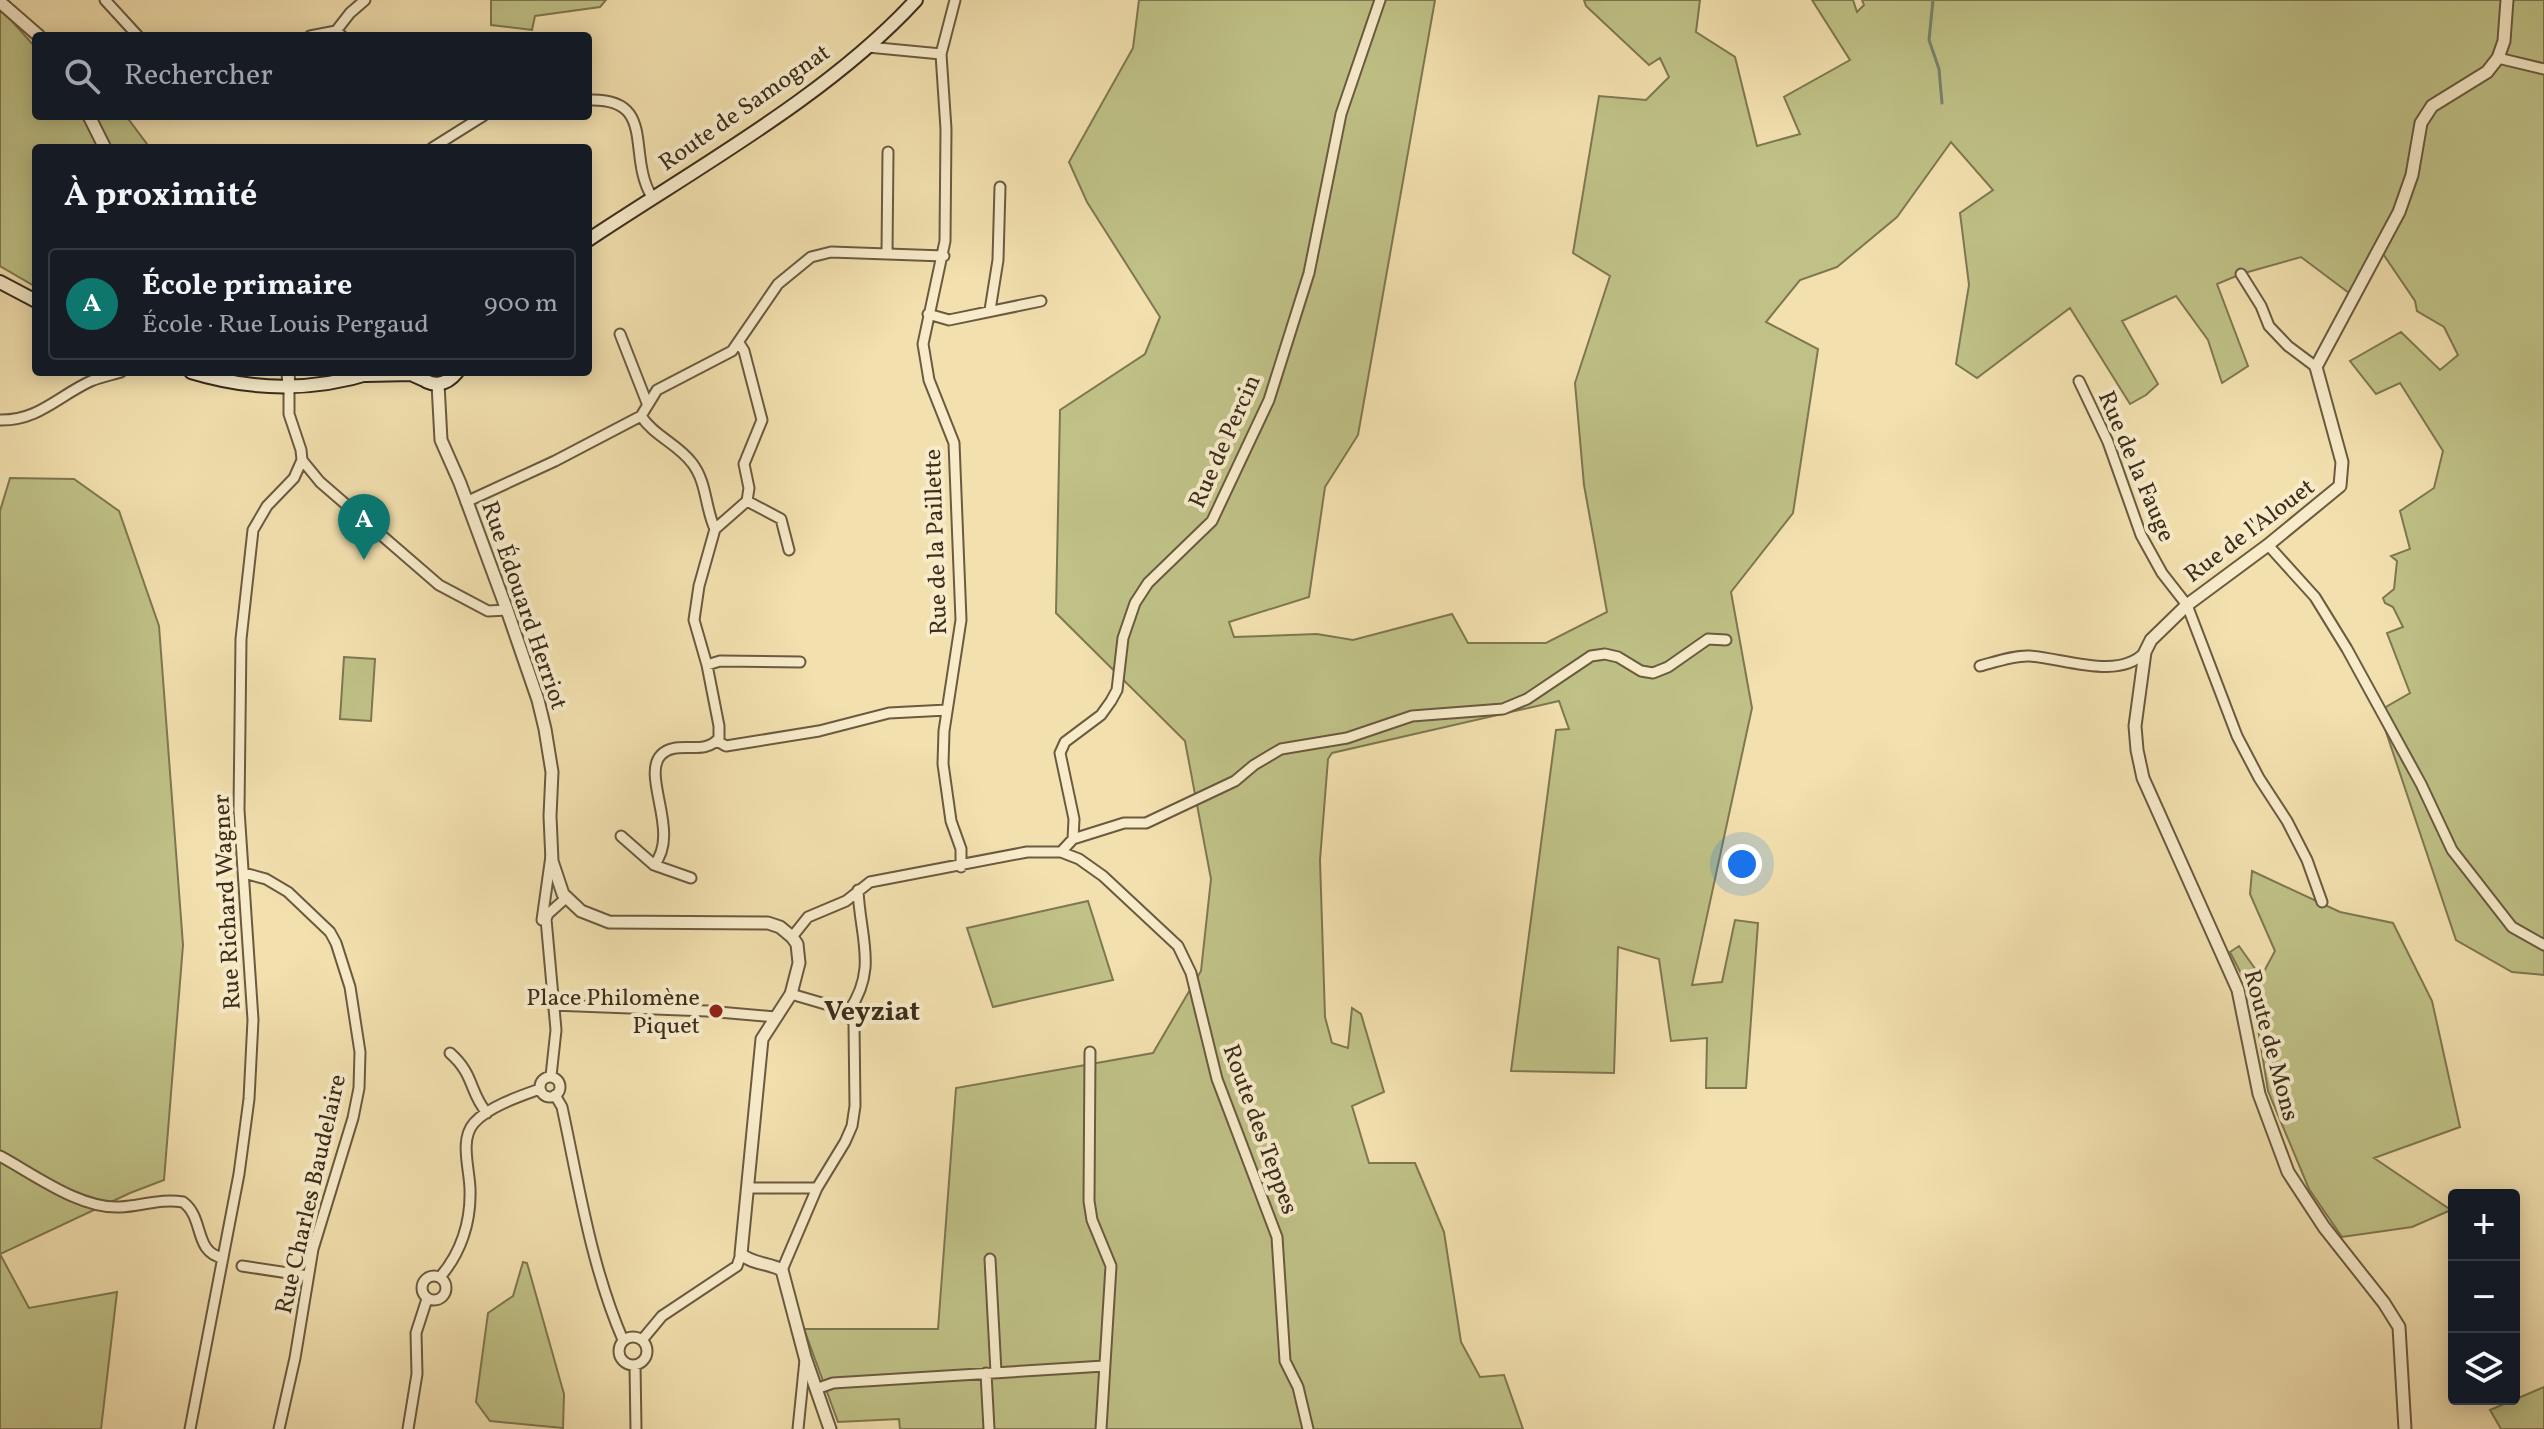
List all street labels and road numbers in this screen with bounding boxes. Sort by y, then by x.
street label: Route de Samognat [653,37,838,181]
street label: Rue de Percin [1181,370,1270,514]
street label: Rue de la Fauge [2088,386,2182,548]
street label: Rue de la Paillette [917,448,957,636]
street label: Rue de l'Alouet [2178,471,2323,592]
street label: Rue Édouard Herriot [471,497,575,715]
street label: Rue Richard Wagner [205,793,251,1011]
street label: Route de Mons [2234,966,2307,1125]
street label: Route des Teppes [1213,1040,1306,1219]
street label: Rue Charles Baudelaire [268,1071,356,1318]

